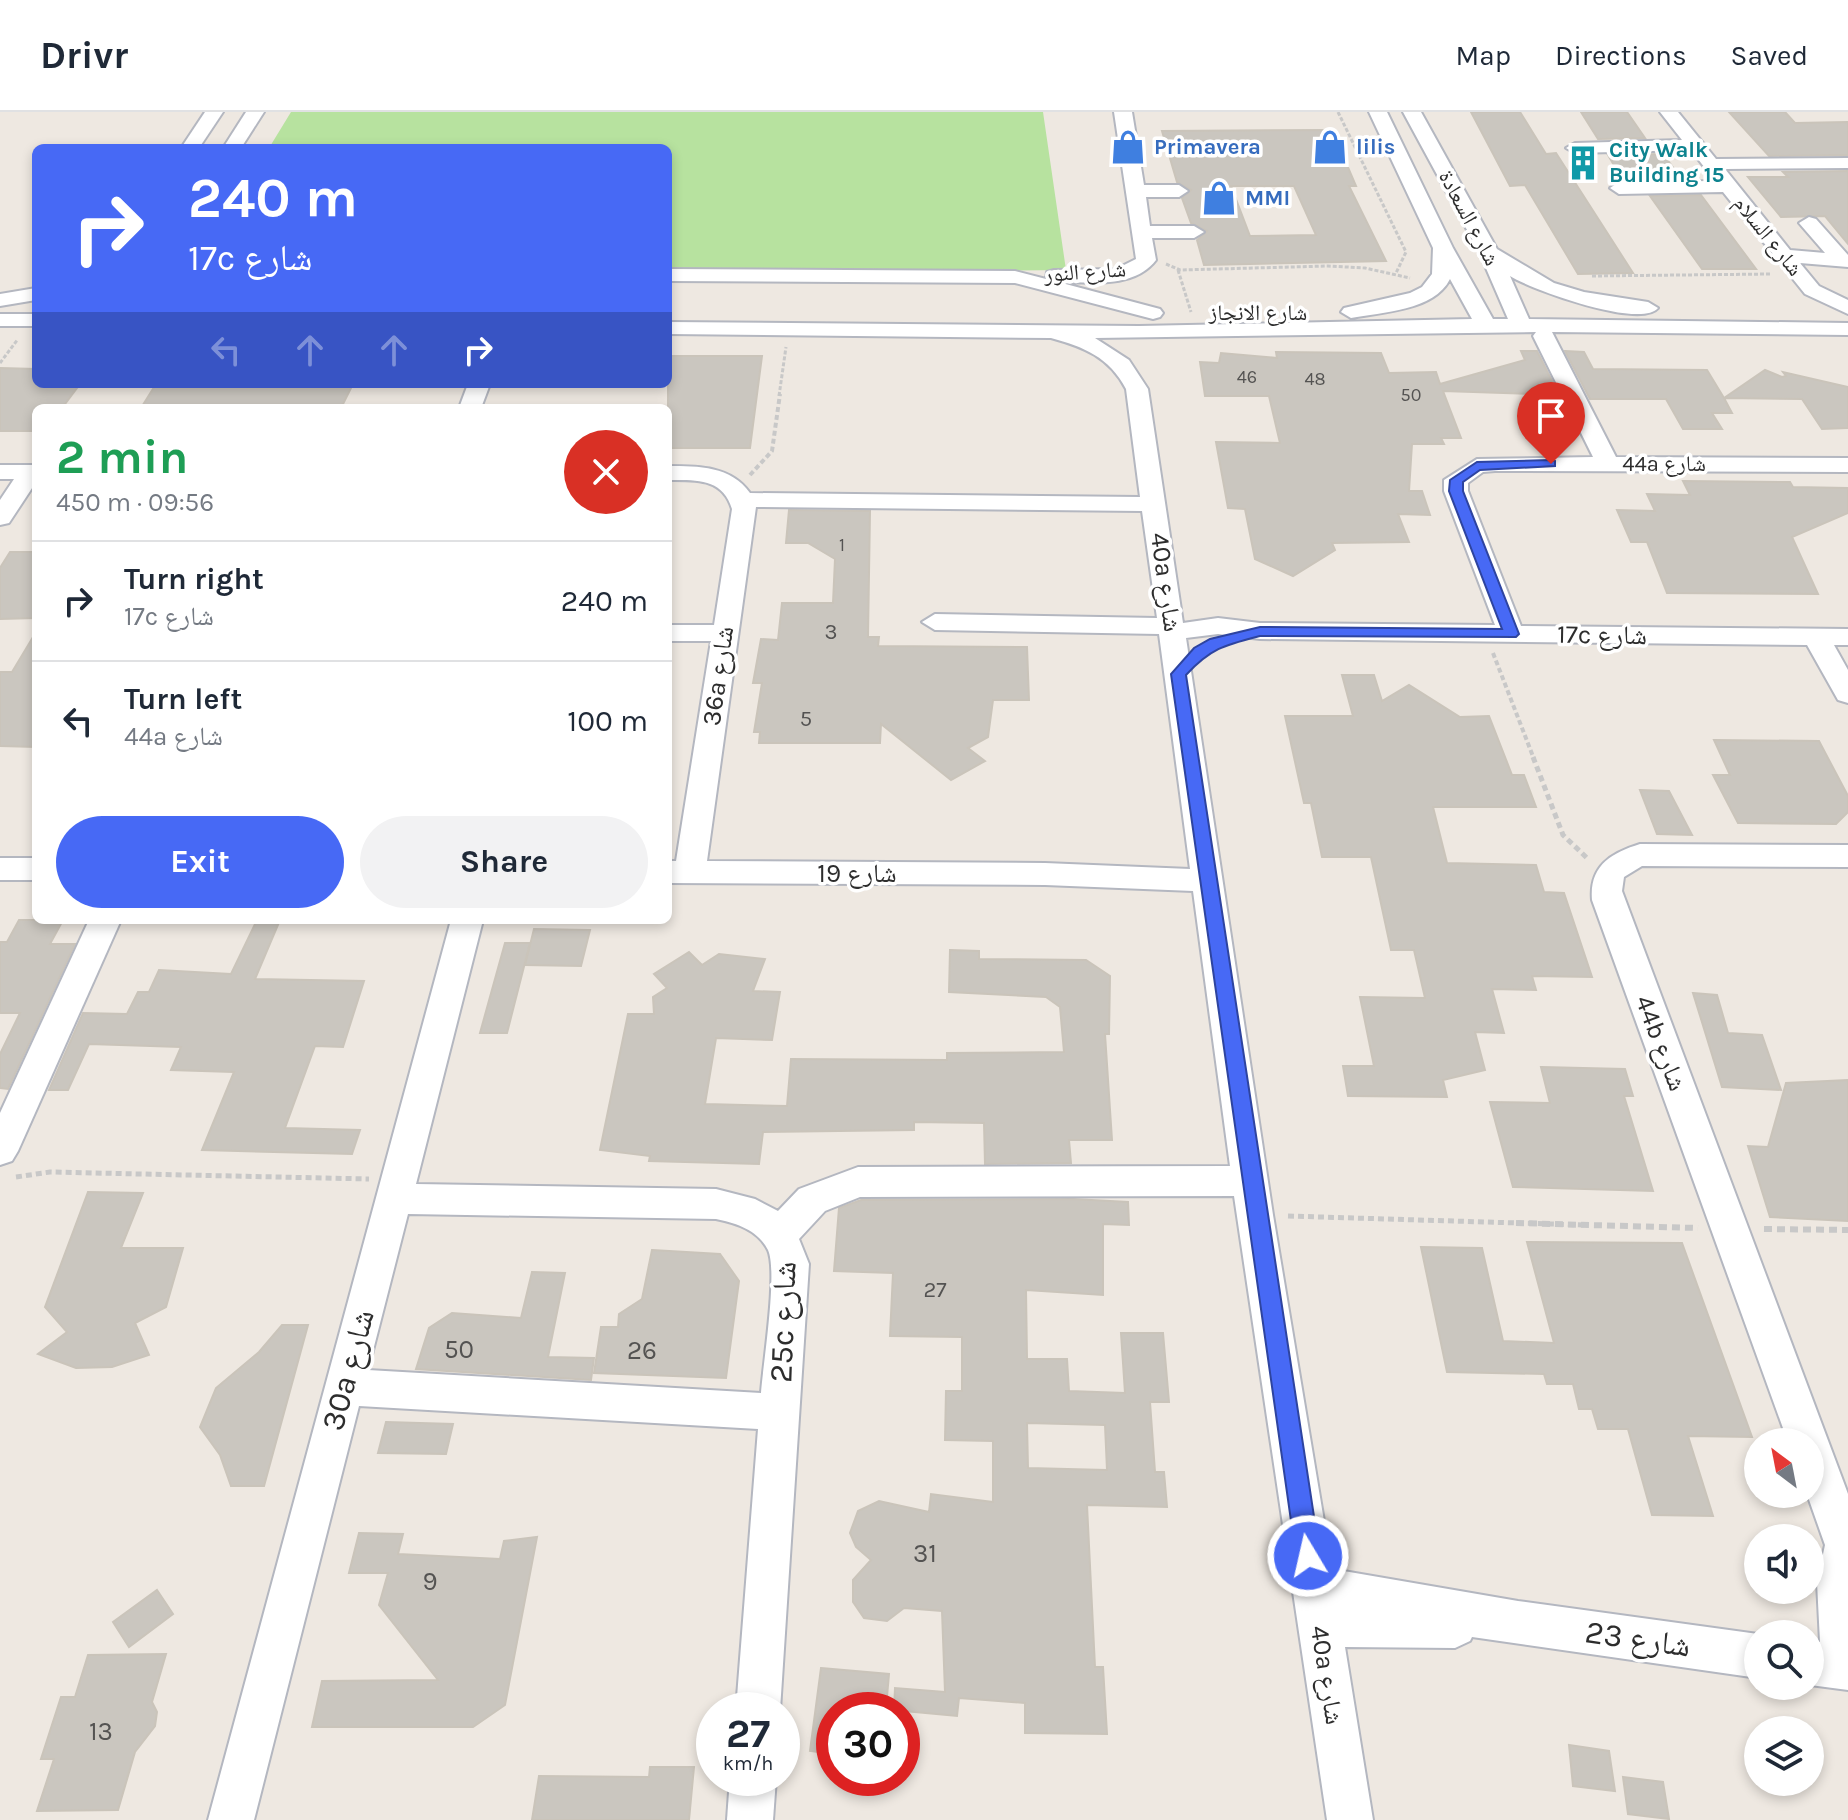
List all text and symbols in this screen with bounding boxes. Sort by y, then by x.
text: Drivr [40,33,128,78]
text: Map [1456,39,1511,72]
text: Directions [1555,39,1687,72]
text: Saved [1731,39,1808,72]
shop icon: Primavera [1109,128,1147,166]
shop icon: lilis [1311,128,1349,166]
place label: Primavera [1154,134,1261,160]
place label: lilis [1356,134,1395,160]
place label: City Walk Building 15 [1609,137,1724,188]
building icon: City Walk Building 15 [1564,144,1602,182]
text: 240 m [188,165,358,230]
street label: شارع السعادة [1433,166,1505,270]
icon: right [56,176,160,280]
shop icon: MMI [1200,179,1238,217]
place label: MMI [1245,185,1290,211]
street label: شارع السلام [1727,191,1808,282]
text: 17c شارع [188,237,312,279]
street label: شارع النور [1042,256,1127,288]
street label: شارع الانجاز [1208,300,1307,326]
icon: left [204,328,248,372]
icon: ahead [288,328,332,372]
icon: ahead [372,328,416,372]
icon: right [456,328,500,372]
house number: 46 [1237,366,1257,388]
house number: 48 [1304,368,1326,390]
pin [1517,382,1585,464]
house number: 50 [1401,384,1421,406]
icon: arrive [1529,394,1573,438]
text: 2 min [56,429,188,485]
button: close [564,430,648,514]
street label: 44a شارع [1622,451,1706,477]
text: 450 m · 09:56 [56,487,214,518]
street label: 40a شارع [1144,530,1188,634]
house number: 1 [839,534,845,556]
text: Turn right [124,561,264,597]
icon: right [56,579,100,623]
text: 240 m [561,583,648,619]
text: 17c شارع [124,601,214,632]
house number: 3 [825,619,838,645]
street label: 17c شارع [1557,619,1647,651]
street label: 36a شارع [696,624,740,728]
text: Turn left [124,681,242,717]
icon: left [56,699,100,743]
text: 100 m [567,703,648,739]
house number: 5 [800,706,812,732]
text: 44a شارع [124,721,223,752]
button: Exit [56,816,344,908]
button: Share [360,816,648,908]
street label: شارع 19 [817,858,897,889]
street label: 44b شارع [1629,991,1693,1095]
street label: 25c شارع [762,1261,805,1383]
house number: 27 [923,1277,947,1303]
street label: 30a شارع [314,1305,383,1435]
house number: 50 [444,1334,474,1365]
house number: 26 [627,1335,657,1366]
north arrow [1744,1428,1824,1508]
map controls [1744,1428,1824,1796]
position arrow [1266,1514,1350,1598]
button: sound [1744,1524,1824,1604]
house number: 31 [913,1538,937,1569]
house number: 9 [422,1566,438,1597]
street label: شارع 23 [1583,1613,1693,1666]
button: search [1744,1620,1824,1700]
street label: 40a شارع [1304,1623,1350,1727]
speed limit sign: 30 [816,1692,920,1796]
text: 27 [726,1710,770,1757]
house number: 13 [89,1716,113,1747]
button: layers [1744,1716,1824,1796]
text: km/h [723,1752,773,1775]

